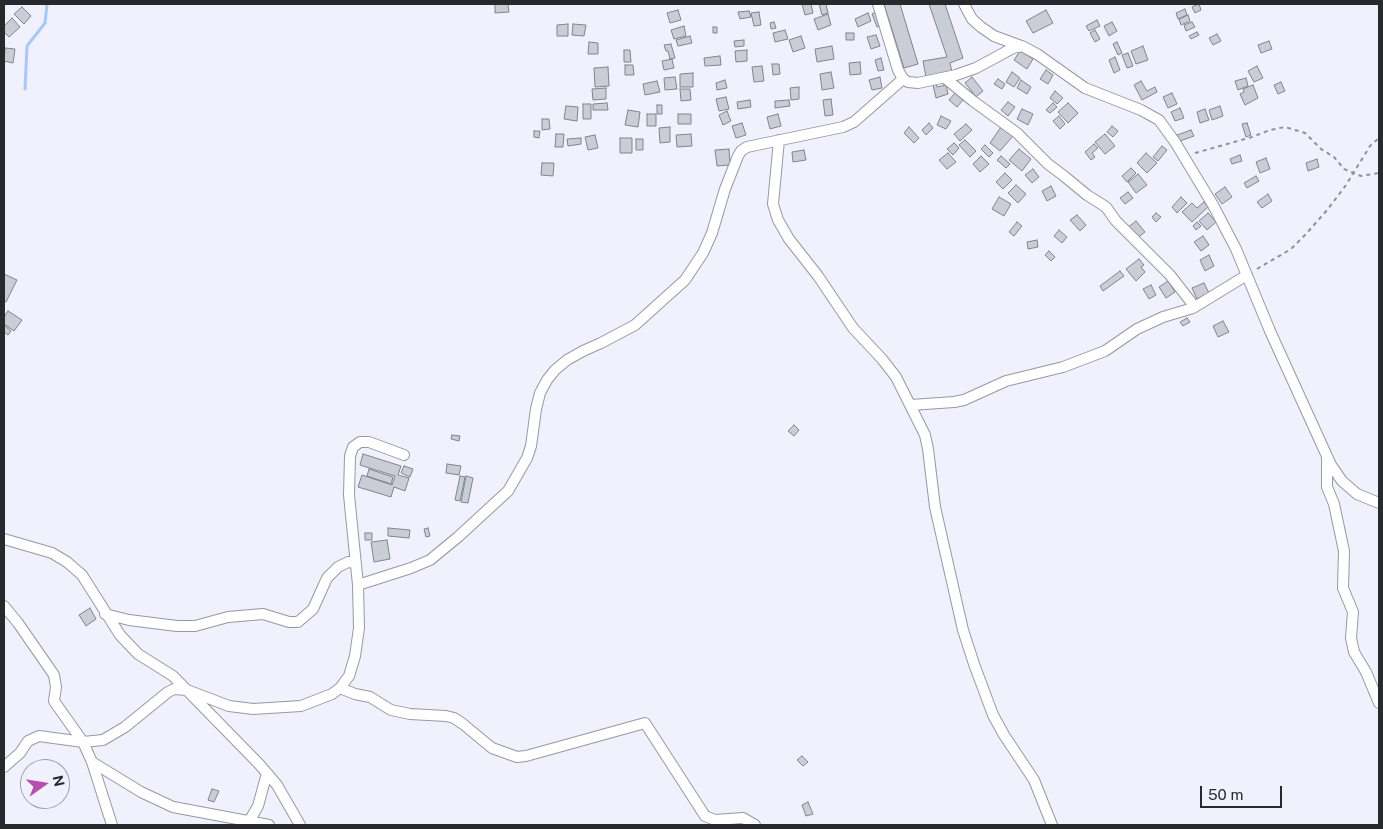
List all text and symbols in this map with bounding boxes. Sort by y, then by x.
north arrow [20,759,70,809]
text: N [50,774,68,788]
scale bar [1203,776,1286,808]
text: 50 m [1208,786,1243,803]

